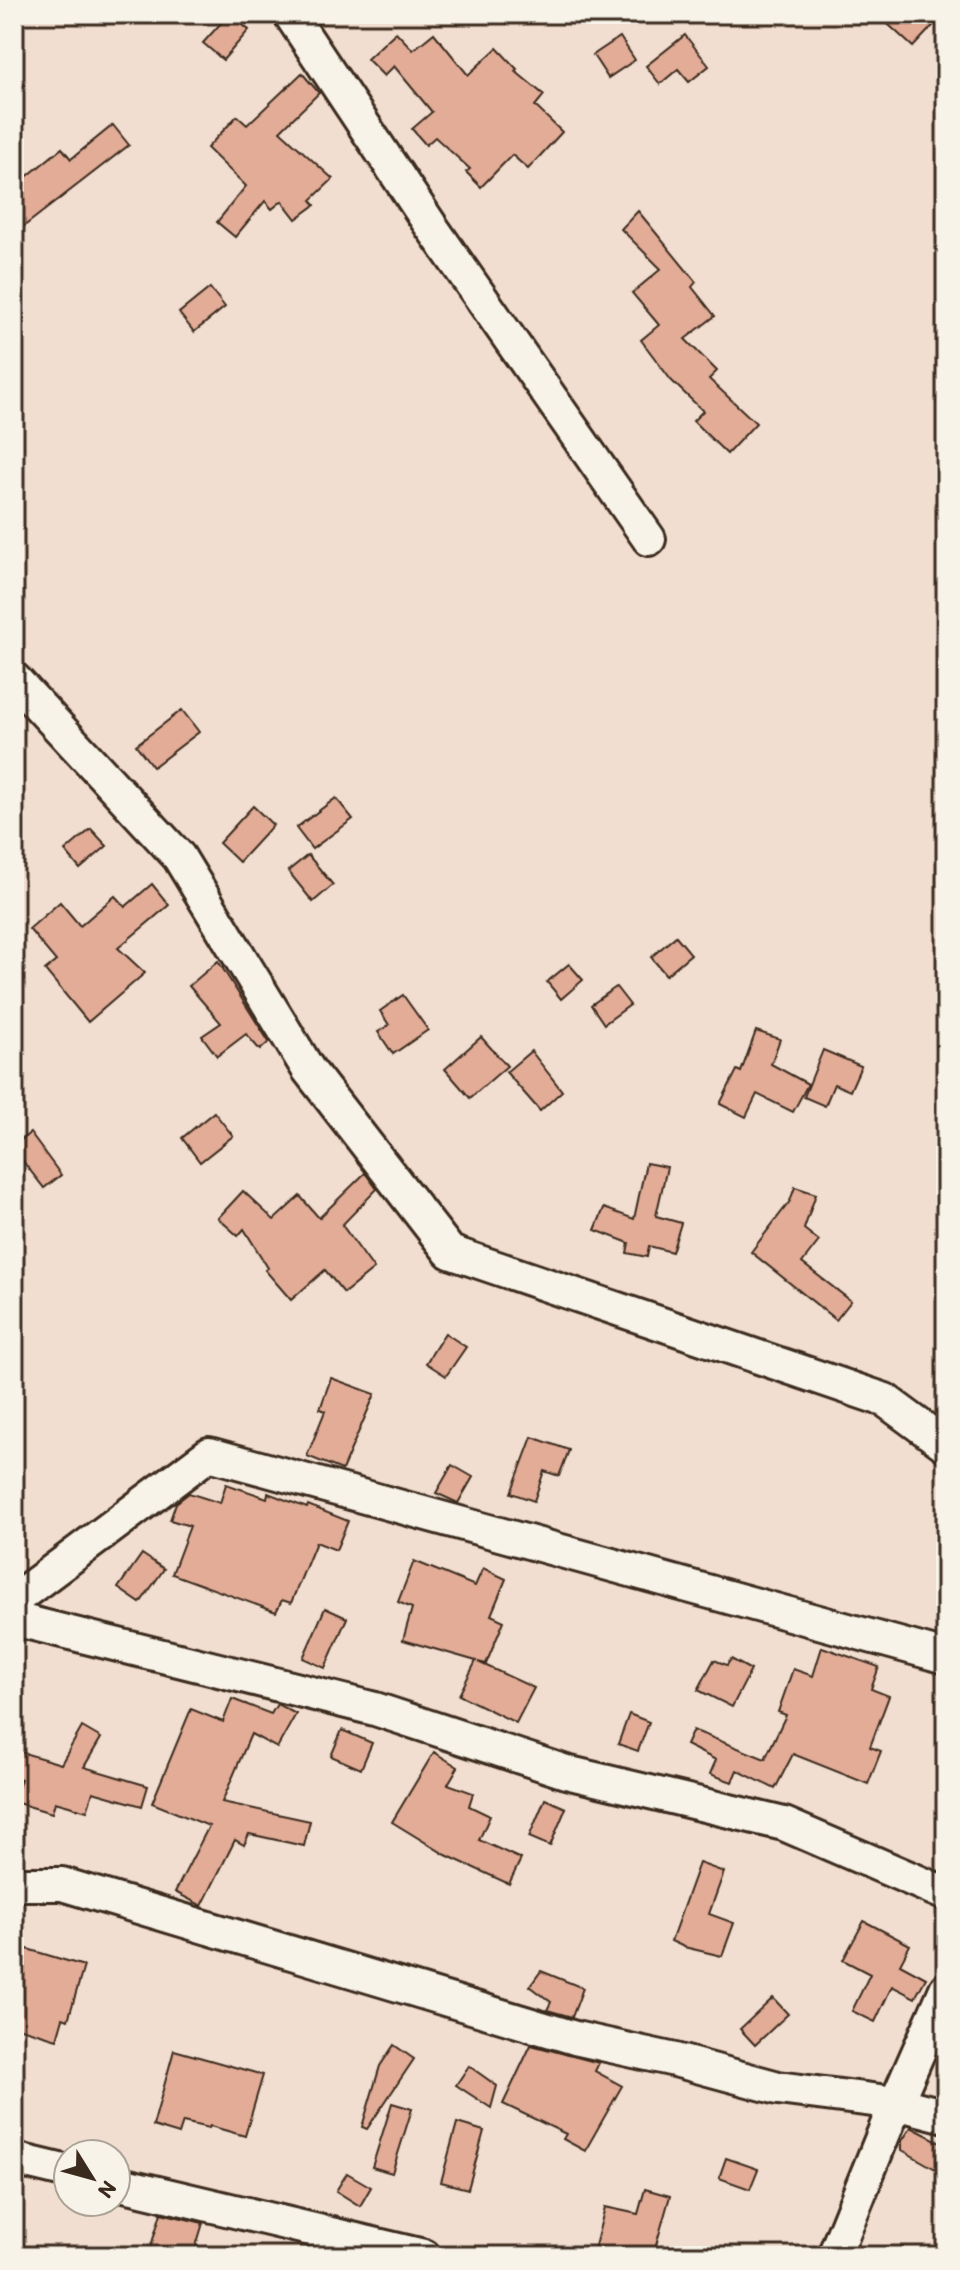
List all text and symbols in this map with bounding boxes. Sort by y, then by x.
north arrow [52,2138,132,2218]
text: N [92,2176,123,2204]

